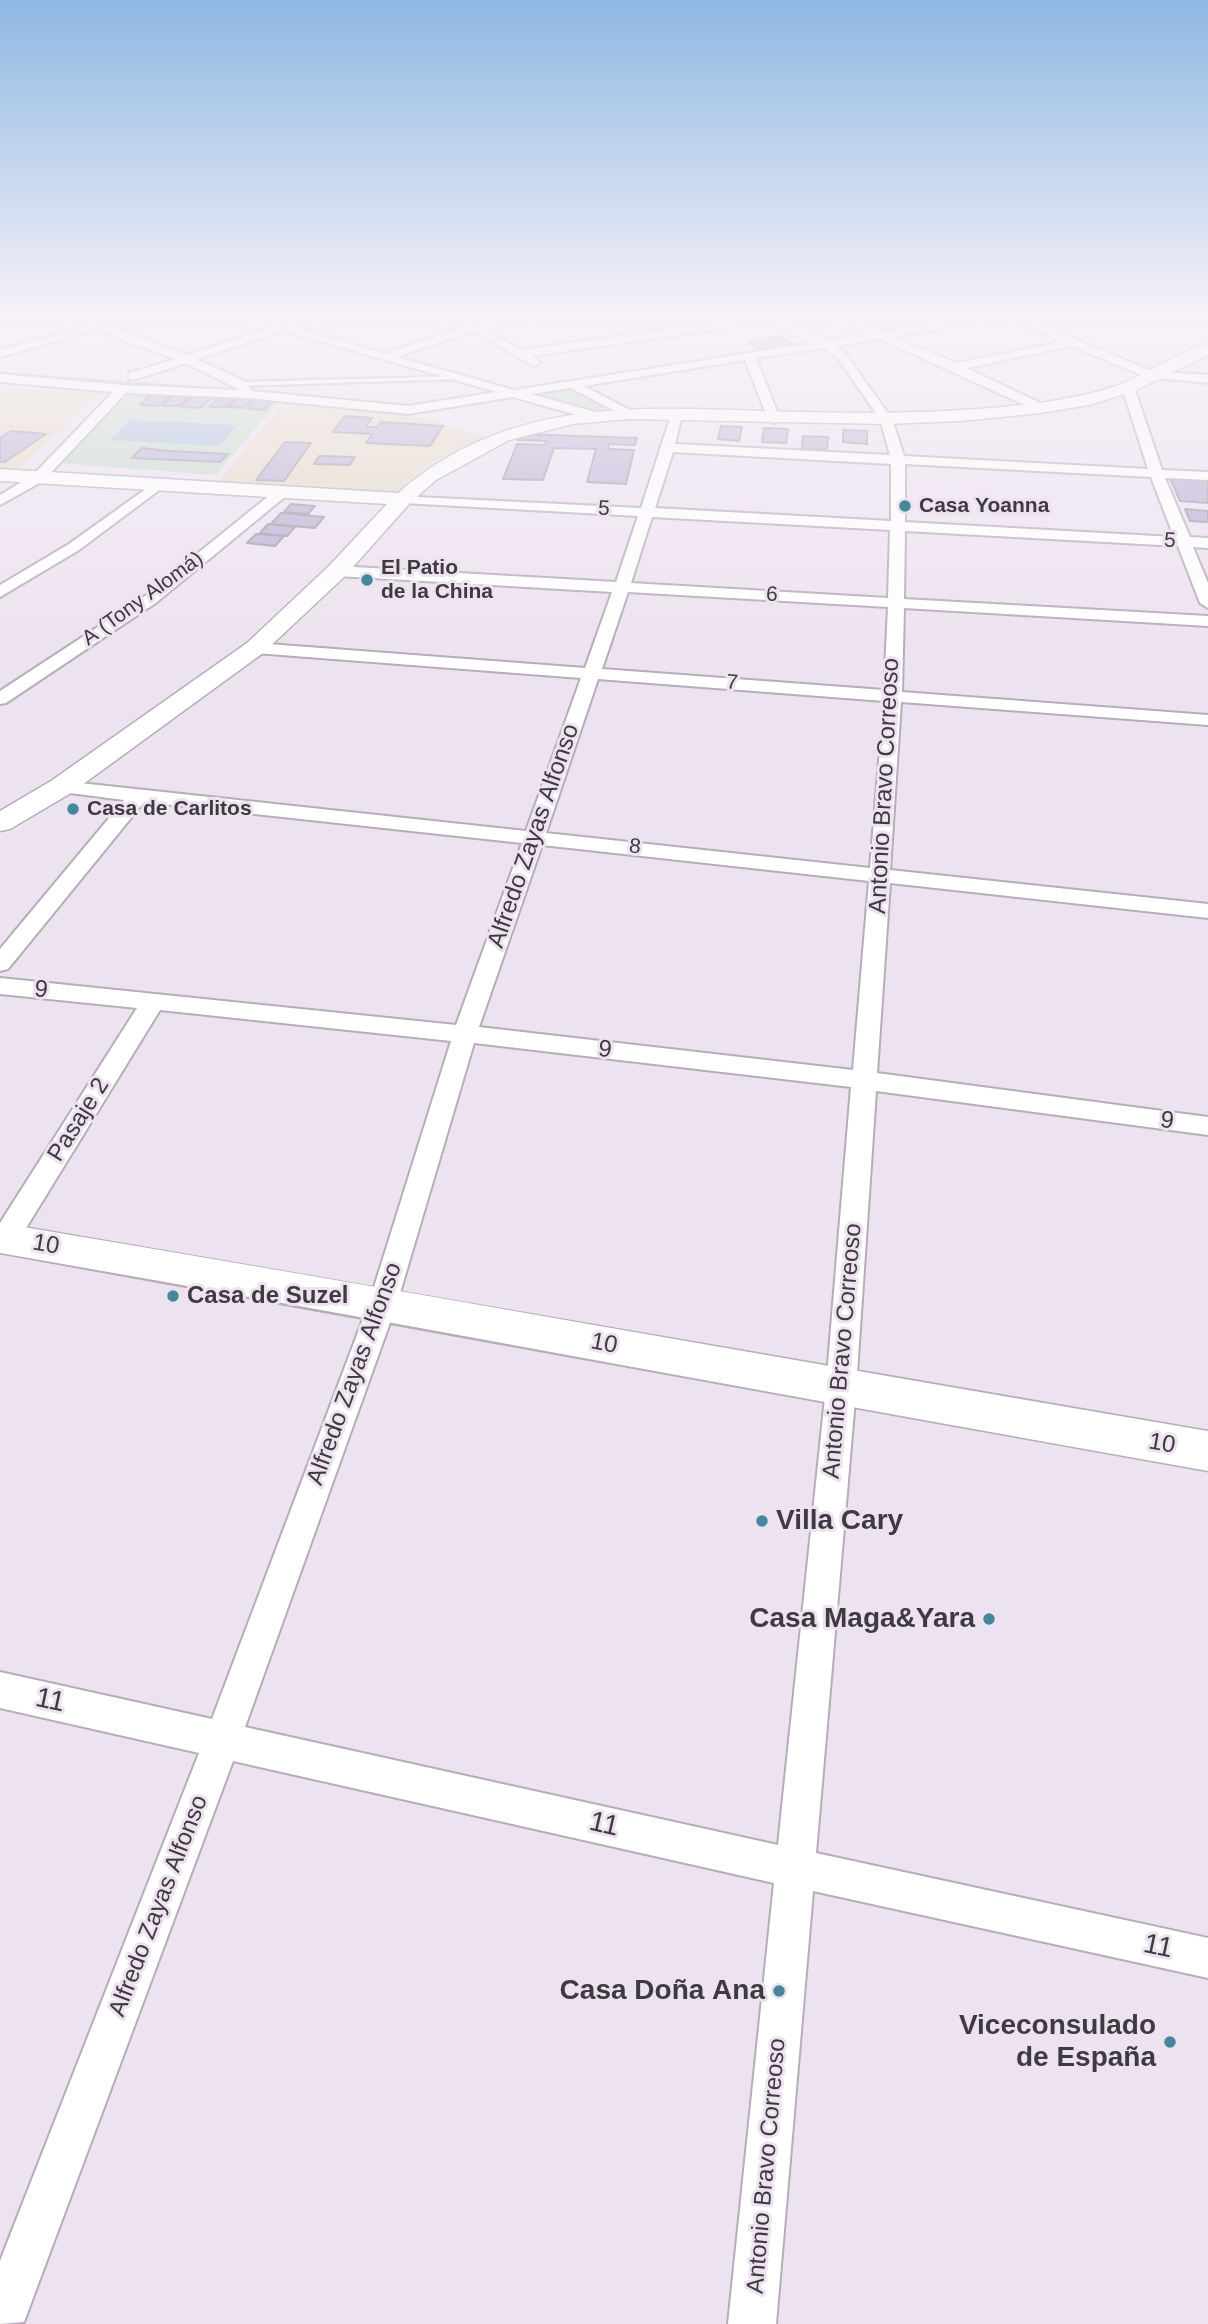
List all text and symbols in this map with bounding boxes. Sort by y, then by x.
place label: Casa Yoanna [919,493,1049,519]
street label: 5 [598,496,610,522]
marker: Casa Yoanna [897,498,913,514]
street label: 5 [1164,528,1176,554]
street label: A (Tony Alomá) [78,547,208,651]
place label: El Patio de la China [381,555,493,605]
marker: El Patio de la China [359,572,375,588]
street label: 6 [766,582,778,608]
street label: Antonio Bravo Correoso [864,657,906,915]
street label: 7 [725,670,739,696]
street label: Alfredo Zayas Alfonso [482,720,586,952]
place label: Casa de Carlitos [87,796,252,822]
marker: Casa de Carlitos [65,801,81,817]
street label: 8 [628,834,642,860]
street label: 9 [33,975,49,1005]
street label: 9 [597,1035,613,1065]
street label: Pasaje 2 [42,1073,116,1167]
street label: 9 [1158,1106,1176,1136]
street label: Antonio Bravo Correoso [817,1222,869,1480]
street label: 10 [30,1229,62,1261]
street label: Alfredo Zayas Alfonso [301,1259,409,1489]
place label: Casa de Suzel [187,1282,348,1310]
marker: Casa de Suzel [165,1288,181,1304]
street label: 10 [588,1327,620,1361]
street label: 10 [1146,1428,1178,1460]
place label: Villa Cary [776,1504,903,1538]
marker: Villa Cary [754,1513,770,1529]
place label: Casa Maga&Yara [749,1602,975,1636]
marker: Casa Maga&Yara [981,1611,997,1627]
street label: 11 [32,1682,68,1720]
street label: Alfredo Zayas Alfonso [103,1791,215,2021]
street label: 11 [586,1805,622,1845]
street label: 11 [1140,1928,1176,1966]
place label: Casa Doña Ana [560,1974,765,2008]
marker: Casa Doña Ana [771,1983,787,1999]
place label: Viceconsulado de España [959,2009,1156,2075]
marker: Viceconsulado de España [1162,2034,1178,2050]
street label: Antonio Bravo Correoso [741,2037,793,2295]

